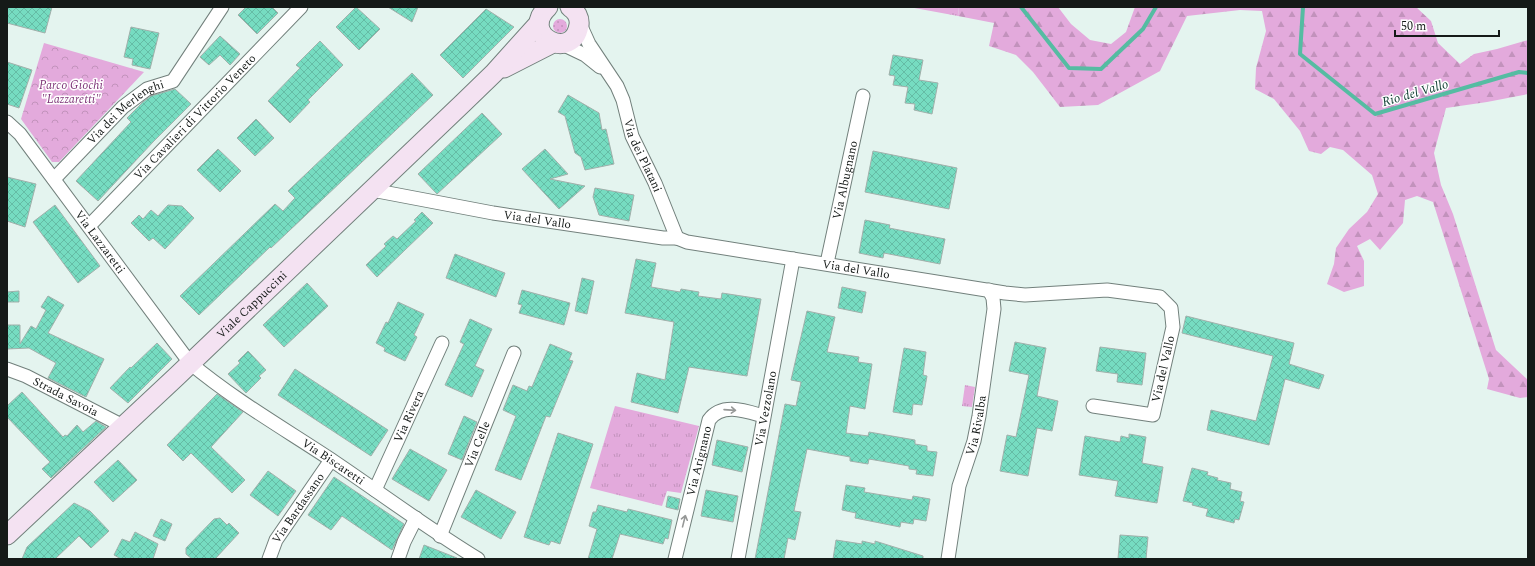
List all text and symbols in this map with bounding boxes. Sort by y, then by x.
scale bar [1395,12,1499,38]
text: 50 m [1401,17,1426,36]
street label: Via Cavalieri di Vittorio Veneto [129,50,261,185]
water label: Rio del Vallo [1380,74,1451,112]
street label: Via dei Merlenghi [83,75,167,149]
park label: Parco Giochi "Lazzaretti" [39,76,103,109]
street label: Via dei Platani [618,117,667,195]
street label: Via Albugnano [828,139,863,221]
street label: Via Lazzaretti [70,206,130,278]
street label: Via del Vallo [502,206,572,234]
street label: Via del Vallo [821,255,891,284]
street label: Viale Cappuccini [212,266,292,344]
street label: Via del Vallo [1147,334,1180,404]
street label: Via Vezzolano [750,369,782,448]
street label: Strada Savoia [29,372,102,422]
street label: Via Rivera [389,387,429,446]
street label: Via Rivalba [961,394,992,458]
one-way arrow [723,406,736,413]
street label: Via Celle [460,418,496,471]
street label: Via Arignano [682,424,717,498]
street label: Via Biscaretti [298,434,369,490]
street label: Via Bardassano [267,469,330,548]
one-way arrow [681,515,689,528]

